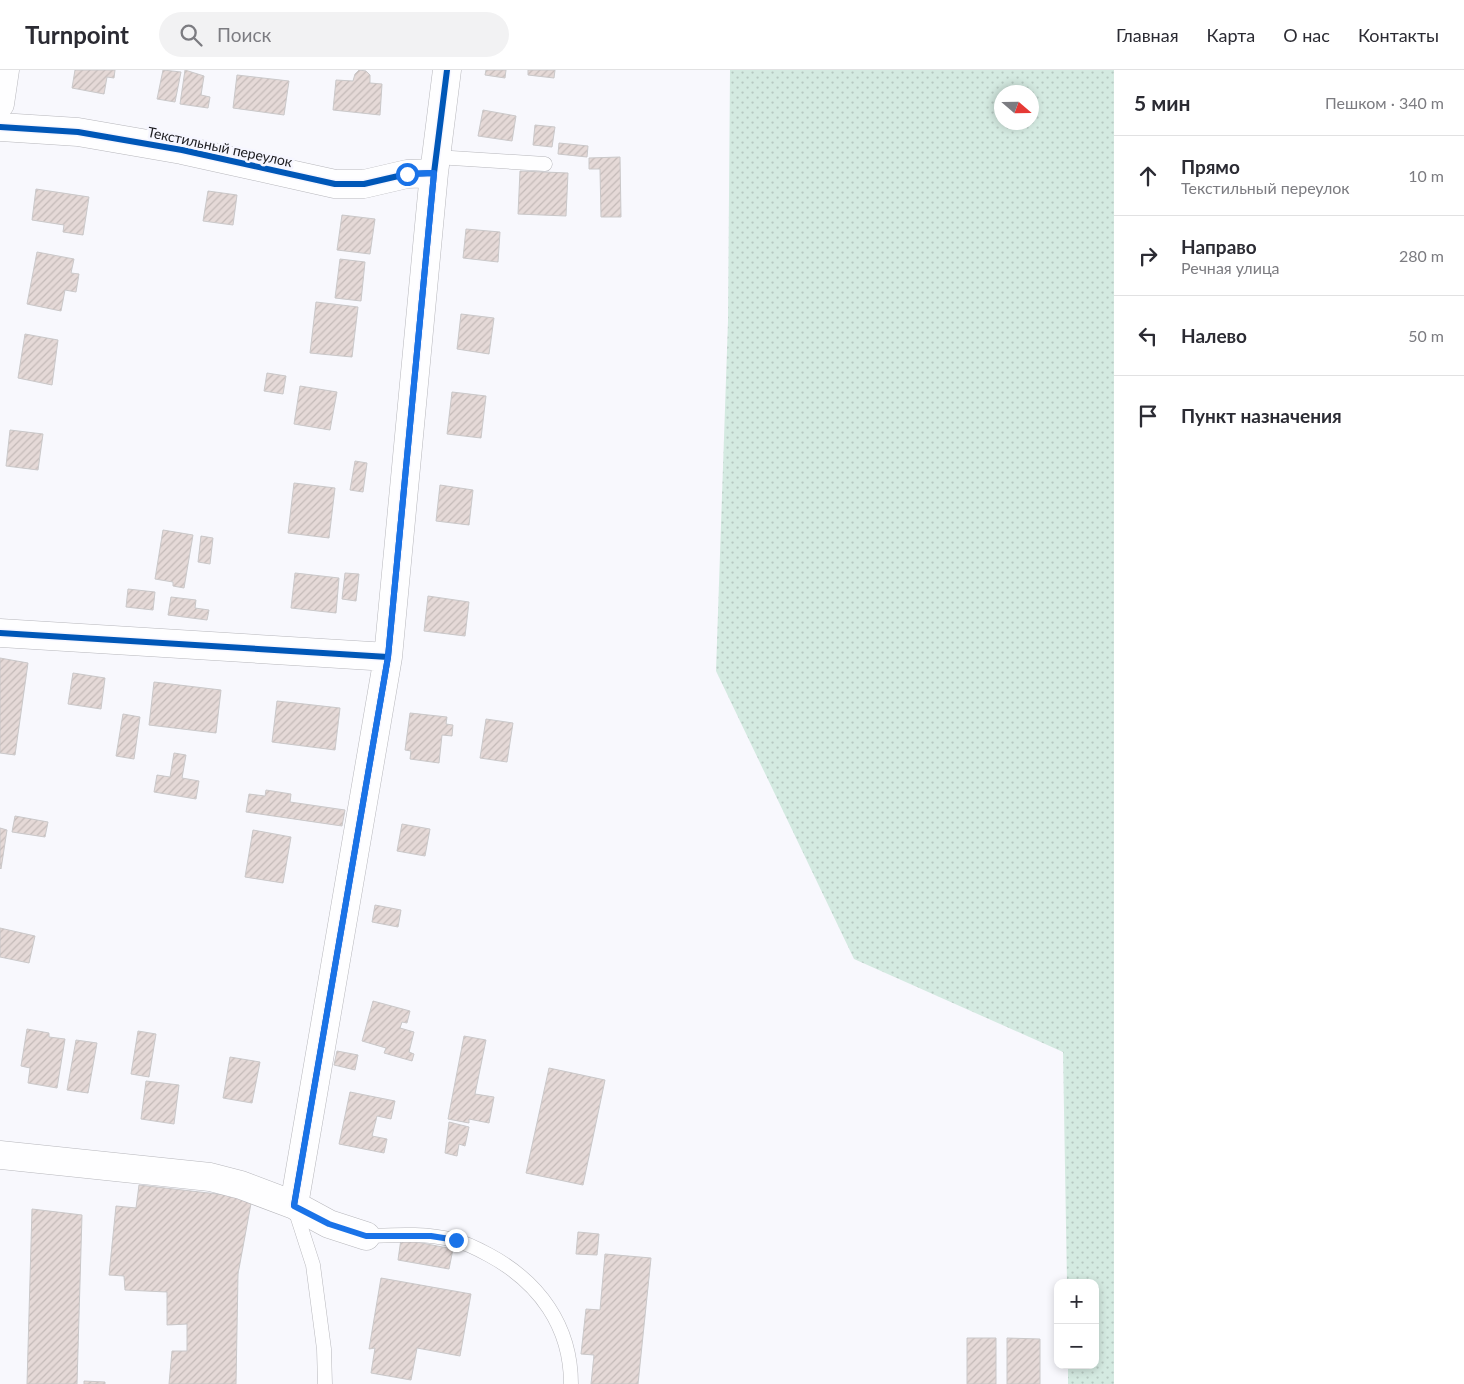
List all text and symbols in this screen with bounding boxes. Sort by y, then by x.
search box [159,12,509,57]
text: Turnpoint [25,20,129,49]
icon: search [177,21,205,49]
text: Поиск [217,23,271,46]
text: Главная [1116,24,1179,46]
text: Карта [1207,24,1255,46]
text: О нас [1283,24,1330,46]
text: Контакты [1358,24,1439,46]
north arrow [994,85,1039,130]
text: 5 мин [1134,90,1191,115]
text: Пешком · 340 m [1325,93,1444,112]
street label: Текстильный переулок [146,123,295,170]
text: Прямо [1181,155,1240,178]
icon: ahead [1134,162,1162,190]
route start [396,163,419,186]
text: 10 m [1408,166,1444,185]
text: Текстильный переулок [1181,178,1350,197]
text: Направо [1181,235,1257,258]
icon: right [1134,242,1162,270]
text: 280 m [1399,246,1444,265]
text: Речная улица [1181,258,1280,277]
icon: left [1134,322,1162,350]
text: Налево [1181,324,1247,347]
text: 50 m [1408,326,1444,345]
icon: arrive [1134,402,1162,430]
text: Пункт назначения [1181,404,1342,427]
route end [445,1229,468,1252]
map controls [1054,1279,1099,1369]
button: + [1054,1279,1099,1324]
button: − [1054,1324,1099,1369]

